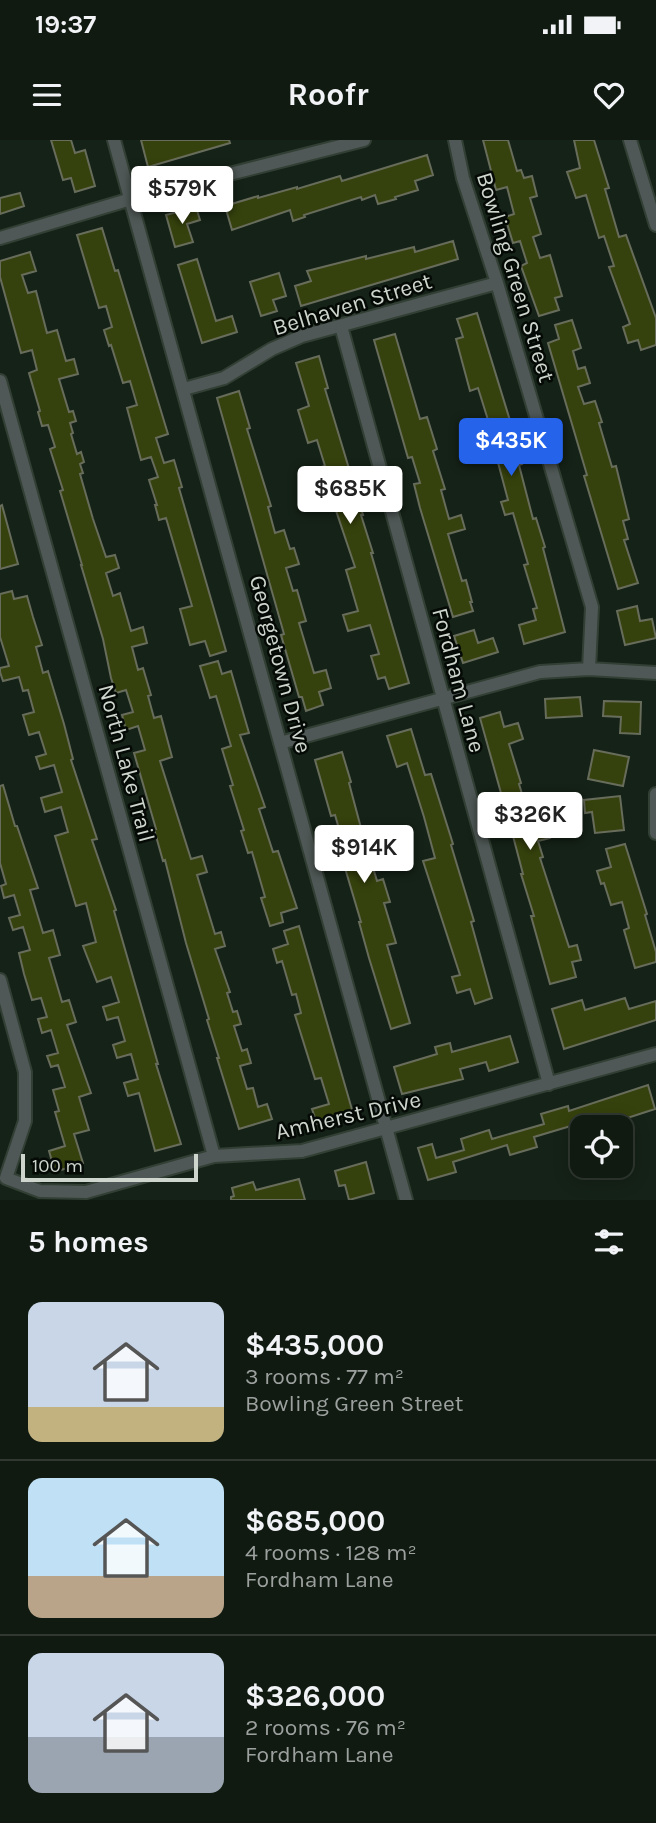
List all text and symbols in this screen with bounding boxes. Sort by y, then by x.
text: 19:37 [35,9,96,40]
icon: menu [28,76,66,114]
text: Roofr [287,76,369,113]
icon: heart [590,76,628,114]
pin: $579K [133,167,231,226]
street label: Bowling Green Street [471,169,560,386]
text: $579K [147,175,217,202]
street label: Belhaven Street [269,267,435,341]
pin: $435K [462,418,560,478]
text: $435K [475,427,547,454]
pin: $685K [301,466,399,526]
text: $685K [313,475,387,502]
street label: Georgetown Drive [244,572,317,756]
street label: Fordham Lane [426,605,491,755]
street label: North Lake Trail [92,681,161,845]
pin: $326K [481,792,579,852]
text: $326K [493,801,567,828]
pin: $914K [315,826,413,885]
text: $914K [331,834,397,861]
street label: Amherst Drive [273,1086,424,1145]
map controls [570,1115,633,1178]
button: locate [570,1115,633,1178]
scale bar [21,1151,198,1183]
text: 100 m [32,1155,83,1177]
icon: filters [590,1223,628,1261]
text: 5 homes [28,1224,149,1260]
text: $435,000 [245,1327,384,1363]
icon: home [84,1330,168,1414]
text: 3 rooms · 77 m² [245,1363,404,1390]
text: Bowling Green Street [245,1390,463,1417]
text: $685,000 [245,1503,385,1539]
icon: home [84,1506,168,1590]
text: 4 rooms · 128 m² [245,1539,417,1566]
text: Fordham Lane [245,1566,394,1593]
text: $326,000 [245,1678,385,1714]
icon: home [84,1681,168,1765]
text: 2 rooms · 76 m² [245,1714,406,1741]
text: Fordham Lane [245,1741,394,1768]

